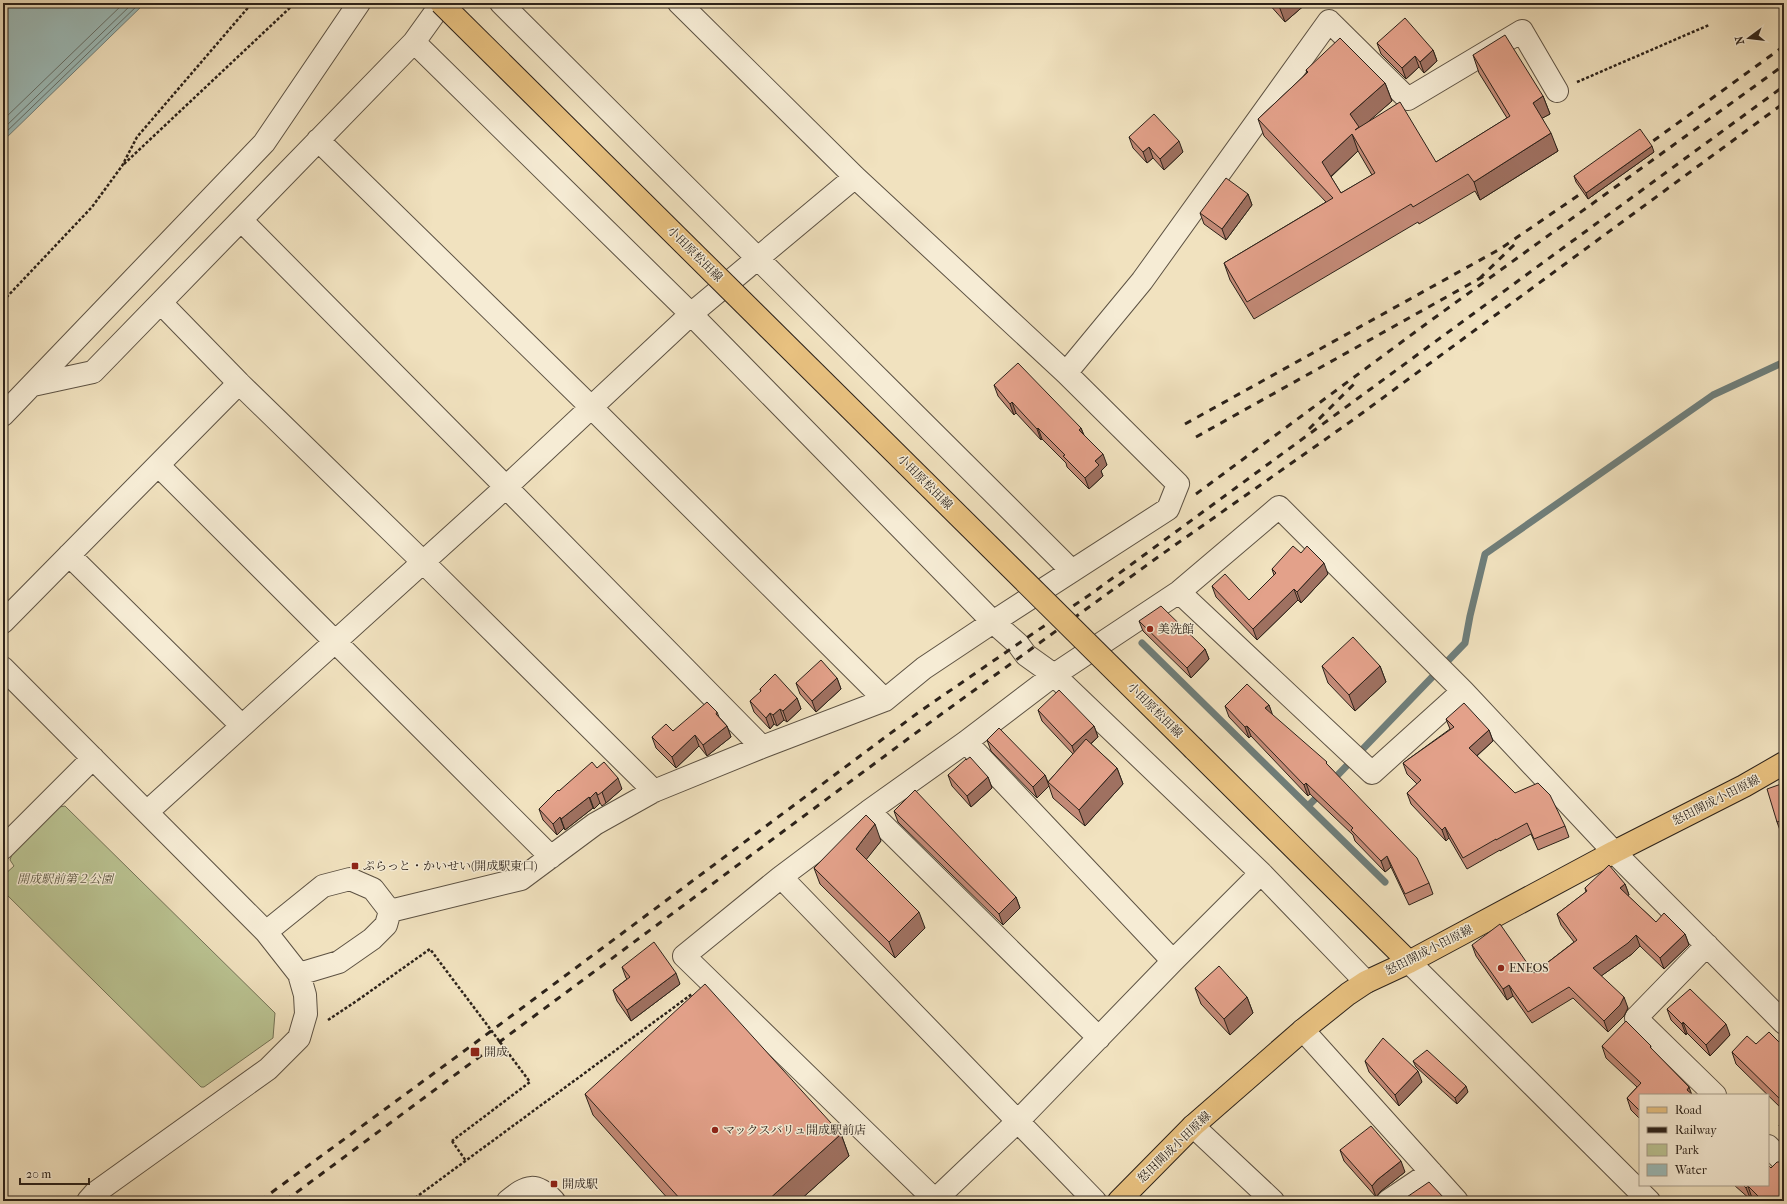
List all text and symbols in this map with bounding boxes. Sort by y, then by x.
north arrow [1729,18,1769,58]
text: N [1732,34,1747,46]
street label: 小田原松田線 [665,224,725,284]
street label: 小田原松田線 [895,452,955,512]
place label: 美洗館 [1158,622,1194,636]
marker: 美洗館 [1145,624,1155,634]
street label: 小田原松田線 [1125,680,1185,740]
street label: 怒田開成小田原線 [1670,772,1762,828]
place label: ぷらっと・かいせい(開成駅東口) [363,859,538,873]
marker: ぷらっと・かいせい(開成駅東口) [350,861,360,871]
park label: 開成駅前第２公園 [17,872,115,886]
street label: 怒田開成小田原線 [1383,922,1475,978]
place label: ENEOS [1509,961,1548,975]
marker: ENEOS [1496,963,1506,973]
place label: 開成 [484,1045,508,1059]
marker: 開成 [469,1046,481,1058]
legend [1639,1094,1769,1186]
text: Road [1675,1103,1702,1117]
street label: 怒田開成小田原線 [1135,1109,1213,1185]
place label: マックスバリュ開成駅前店 [723,1123,866,1137]
text: Railway [1675,1123,1717,1137]
marker: マックスバリュ開成駅前店 [710,1125,720,1135]
text: Park [1675,1143,1700,1157]
scale bar [20,1160,89,1186]
text: Water [1674,1163,1708,1177]
text: 20 m [26,1167,51,1181]
place label: 開成駅 [562,1177,598,1191]
marker: 開成駅 [549,1179,559,1189]

